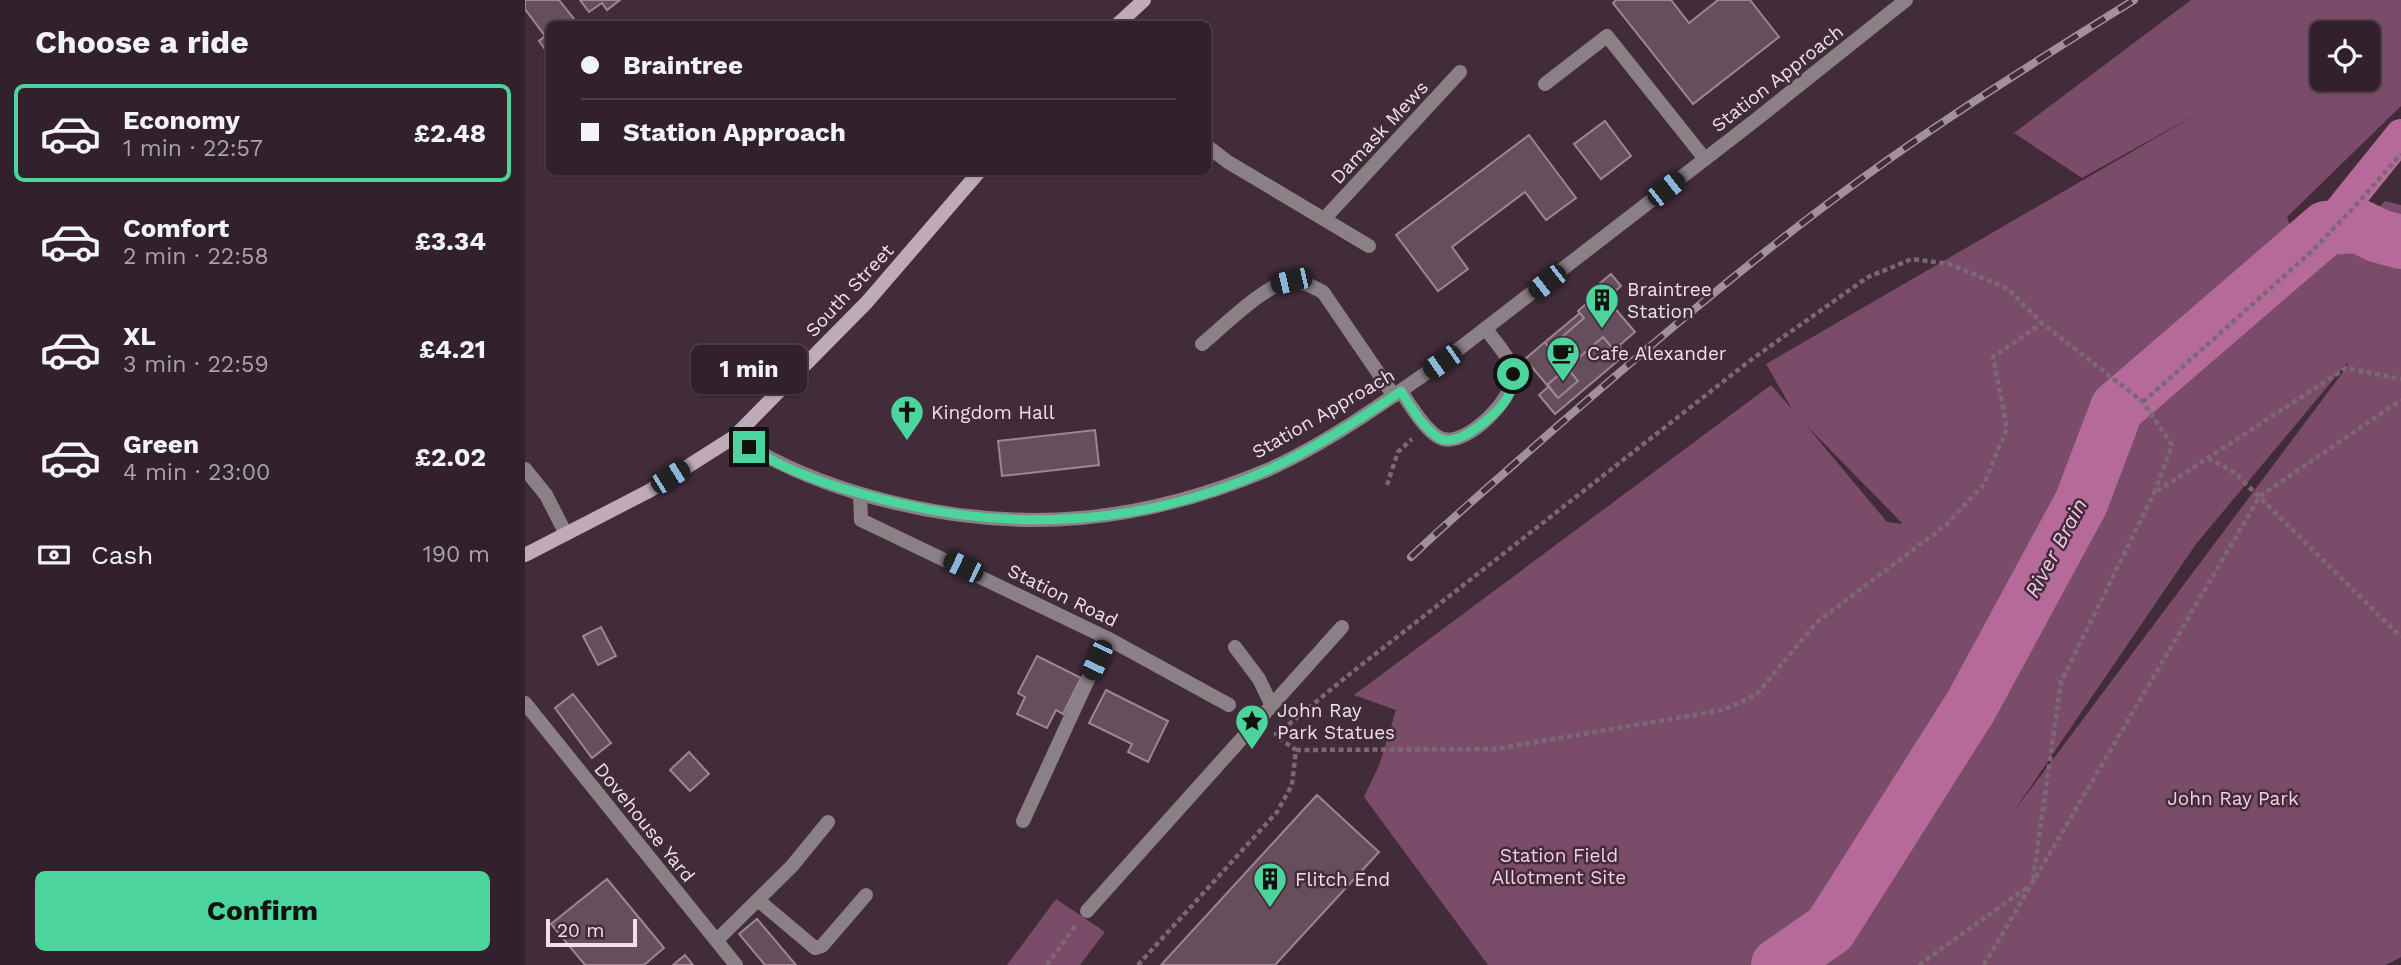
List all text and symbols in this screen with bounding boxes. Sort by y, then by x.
street label: Station Approach [1707,20,1848,137]
map controls [2310,21,2380,91]
button: locate [2310,21,2380,91]
text: Choose a ride [35,23,249,61]
text: Braintree [623,50,743,80]
street label: Damask Mews [1326,76,1433,189]
icon: car [39,102,102,165]
text: Economy [123,105,240,135]
text: Station Approach [623,117,846,147]
text: £2.48 [414,118,486,148]
text: 1 min · 22:57 [123,135,263,162]
car [1643,168,1690,210]
icon: car [39,210,102,273]
text: Comfort [123,213,229,243]
text: £3.34 [415,226,486,256]
street label: South Street [800,239,898,342]
text: 2 min · 22:58 [123,243,269,270]
car [1524,261,1571,303]
car [1269,266,1314,296]
place label: Braintree Station [1627,278,1712,323]
building icon: Braintree Station [1583,281,1621,330]
icon: car [39,318,102,381]
text: XL [123,321,156,351]
text: £4.21 [419,334,486,364]
cafe icon: Cafe Alexander [1544,334,1582,383]
car [1419,341,1466,383]
place label: Cafe Alexander [1587,342,1727,365]
callout: 1 min [691,346,807,394]
text: 3 min · 22:59 [123,351,269,378]
text: 1 min [719,356,779,383]
route start [1497,358,1529,390]
street label: Station Approach [1248,363,1399,464]
church icon: Kingdom Hall [888,393,926,442]
place label: Kingdom Hall [931,401,1055,424]
icon: car [39,426,102,489]
text: Green [123,429,199,459]
route end [733,431,765,463]
text: £2.02 [415,442,486,472]
car [647,457,694,497]
text: 4 min · 23:00 [123,459,270,486]
water label: River Brain [2019,494,2092,602]
icon: cash [35,536,73,574]
text: Cash [91,540,153,570]
text: 190 m [423,541,490,568]
car [940,548,987,586]
street label: Station Road [1004,559,1122,632]
car [1079,637,1116,683]
place label: John Ray Park Statues [1277,699,1395,744]
place icon: John Ray Park Statues [1233,702,1271,751]
street label: Dovehouse Yard [589,758,700,887]
park label: John Ray Park [2167,787,2299,810]
park label: Station Field Allotment Site [1492,844,1626,889]
building icon: Flitch End [1251,860,1289,909]
place label: Flitch End [1295,868,1390,891]
button: Confirm [35,871,490,951]
scale bar [546,916,637,948]
text: 20 m [557,919,604,942]

